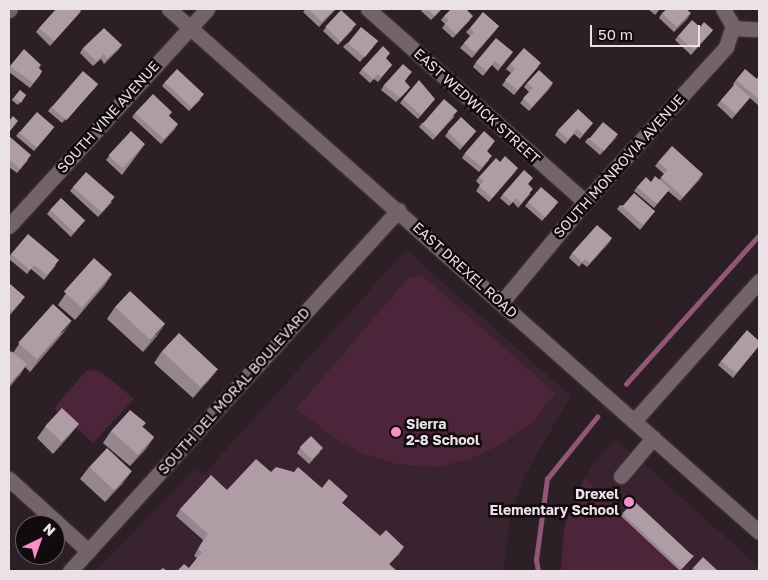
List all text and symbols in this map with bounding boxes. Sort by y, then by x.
scale bar [593,15,703,47]
text: 50 m [598,25,633,43]
street label: EAST WEDWICK STREET [410,45,544,167]
street label: SOUTH VINE AVENUE [53,58,163,176]
street label: SOUTH MONROVIA AVENUE [550,91,688,241]
street label: EAST DREXEL ROAD [409,219,521,321]
street label: SOUTH DEL MORAL BOULEVARD [155,304,313,478]
place label: Sierra 2-8 School [406,416,480,448]
marker: Sierra 2-8 School [390,426,402,438]
place label: Drexel Elementary School [490,486,619,518]
marker: Drexel Elementary School [623,496,635,508]
north arrow [15,515,65,565]
text: N [40,519,59,539]

